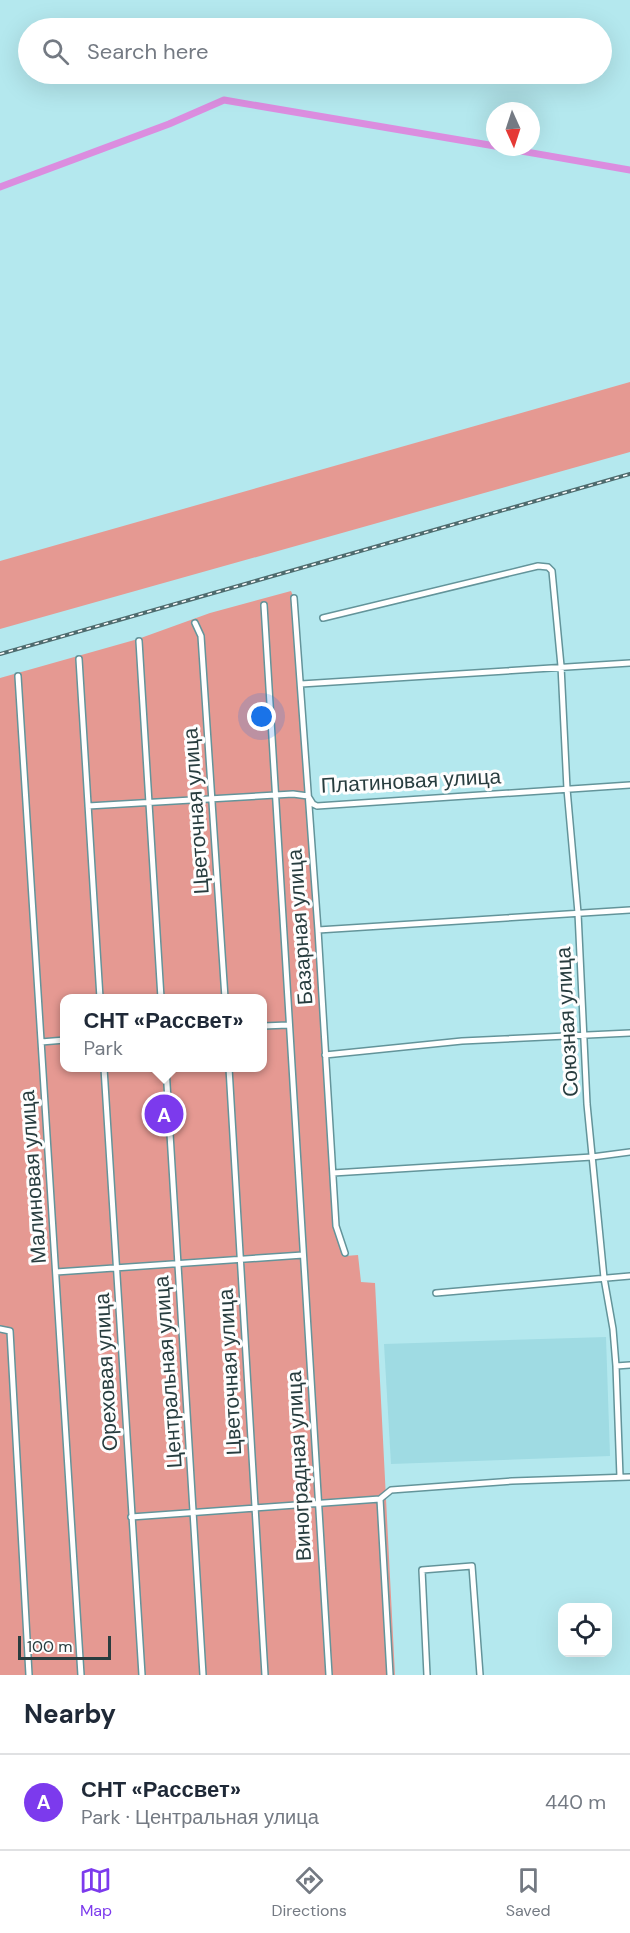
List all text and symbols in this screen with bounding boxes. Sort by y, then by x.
search box [18,18,612,84]
icon: search [39,35,72,68]
text: Search here [87,37,208,66]
north arrow [486,102,540,156]
your location [247,702,276,731]
street label: Цветочная улица [176,726,216,895]
street label: Платиновая улица [320,762,502,800]
street label: Базарная улица [281,848,319,1006]
street label: Союзная улица [549,946,585,1098]
popup [60,994,267,1072]
text: СНТ «Рассвет» [83,1006,244,1035]
text: Park [83,1035,123,1061]
street label: Малиновая улица [13,1089,53,1265]
pin: A [144,1092,184,1136]
street label: Центральная улица [147,1274,189,1469]
street label: Цветочная улица [212,1288,248,1456]
street label: Ореховая улица [88,1292,124,1452]
street label: Виноградная улица [280,1370,318,1562]
map controls [558,1603,612,1657]
button: locate [558,1603,612,1657]
scale bar [18,1633,111,1660]
text: 100 m [27,1636,72,1657]
text: Nearby [24,1697,116,1731]
text: СНТ «Рассвет» [81,1775,241,1804]
text: A [36,1789,51,1815]
text: 440 m [545,1789,606,1815]
text: Park · Центральная улица [81,1804,319,1830]
tab: Map [79,1864,112,1921]
tab: Directions [271,1864,347,1921]
tab: Saved [506,1864,551,1921]

